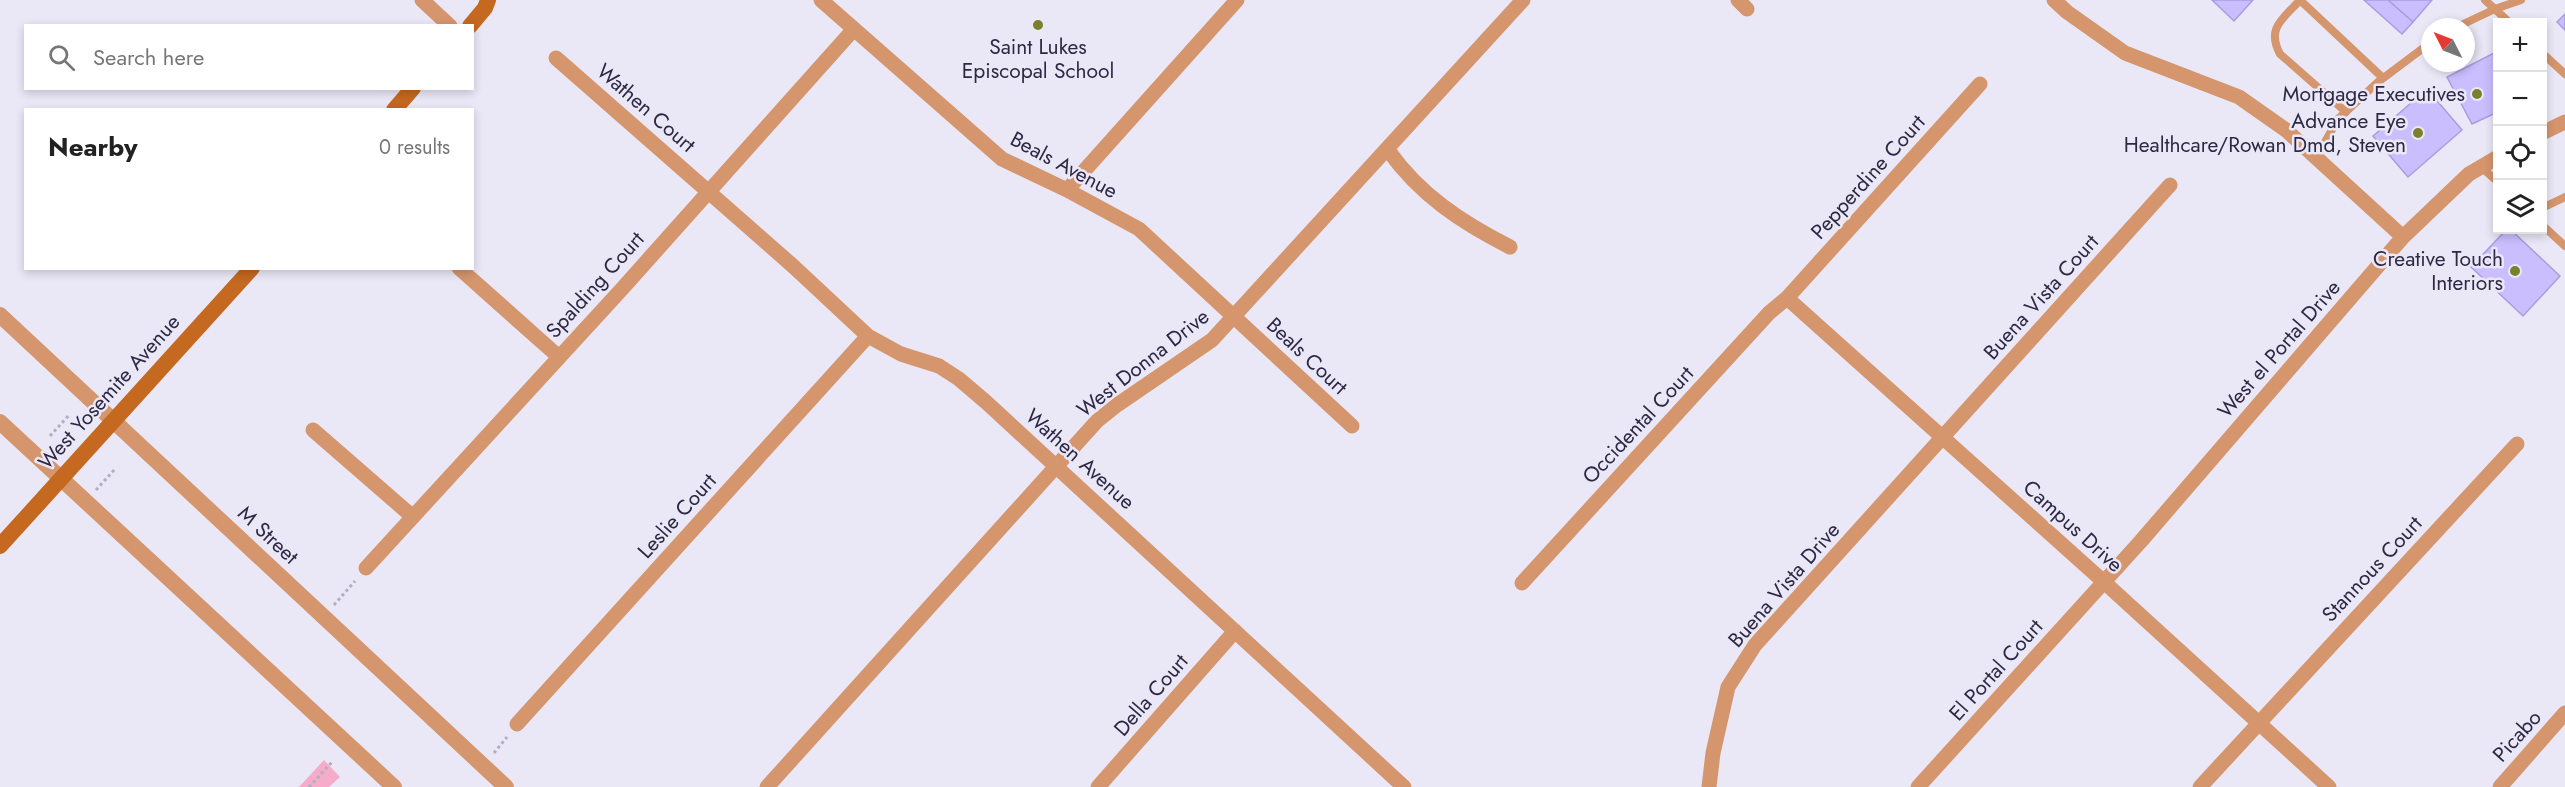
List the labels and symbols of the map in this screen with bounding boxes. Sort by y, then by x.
marker: Saint Lukes Episcopal School [1031,18,1045,32]
north arrow [2421,18,2475,72]
place label: Saint Lukes Episcopal School [962,32,1114,86]
street label: Wathen Court [590,57,702,159]
place label: Mortgage Executives [2282,79,2465,109]
marker: Mortgage Executives [2470,87,2484,101]
place label: Advance Eye Healthcare/Rowan Dmd, Steven [2124,106,2406,160]
street label: Pepperdine Court [1804,108,1932,246]
street label: Beals Avenue [1005,124,1123,206]
marker: Advance Eye Healthcare/Rowan Dmd, Steven [2411,126,2425,140]
street label: Spalding Court [539,225,651,345]
street label: Buena Vista Court [1977,228,2105,366]
place label: Creative Touch Interiors [2373,244,2503,298]
marker: Creative Touch Interiors [2508,264,2522,278]
street label: West el Portal Drive [2211,273,2348,425]
street label: West Donna Drive [1070,302,1216,424]
street label: West Yosemite Avenue [31,308,187,476]
street label: Beals Court [1260,310,1354,402]
street label: Occidental Court [1575,359,1701,491]
street label: Wathen Avenue [1019,402,1142,517]
street label: Leslie Court [631,467,723,565]
street label: Campus Drive [2016,473,2130,579]
street label: M Street [231,499,305,571]
street label: Stannous Court [2315,509,2429,629]
street label: Buena Vista Drive [1721,516,1847,654]
street label: El Portal Court [1942,613,2050,727]
street label: Della Court [1107,647,1195,743]
street label: Picabo [2486,703,2548,769]

